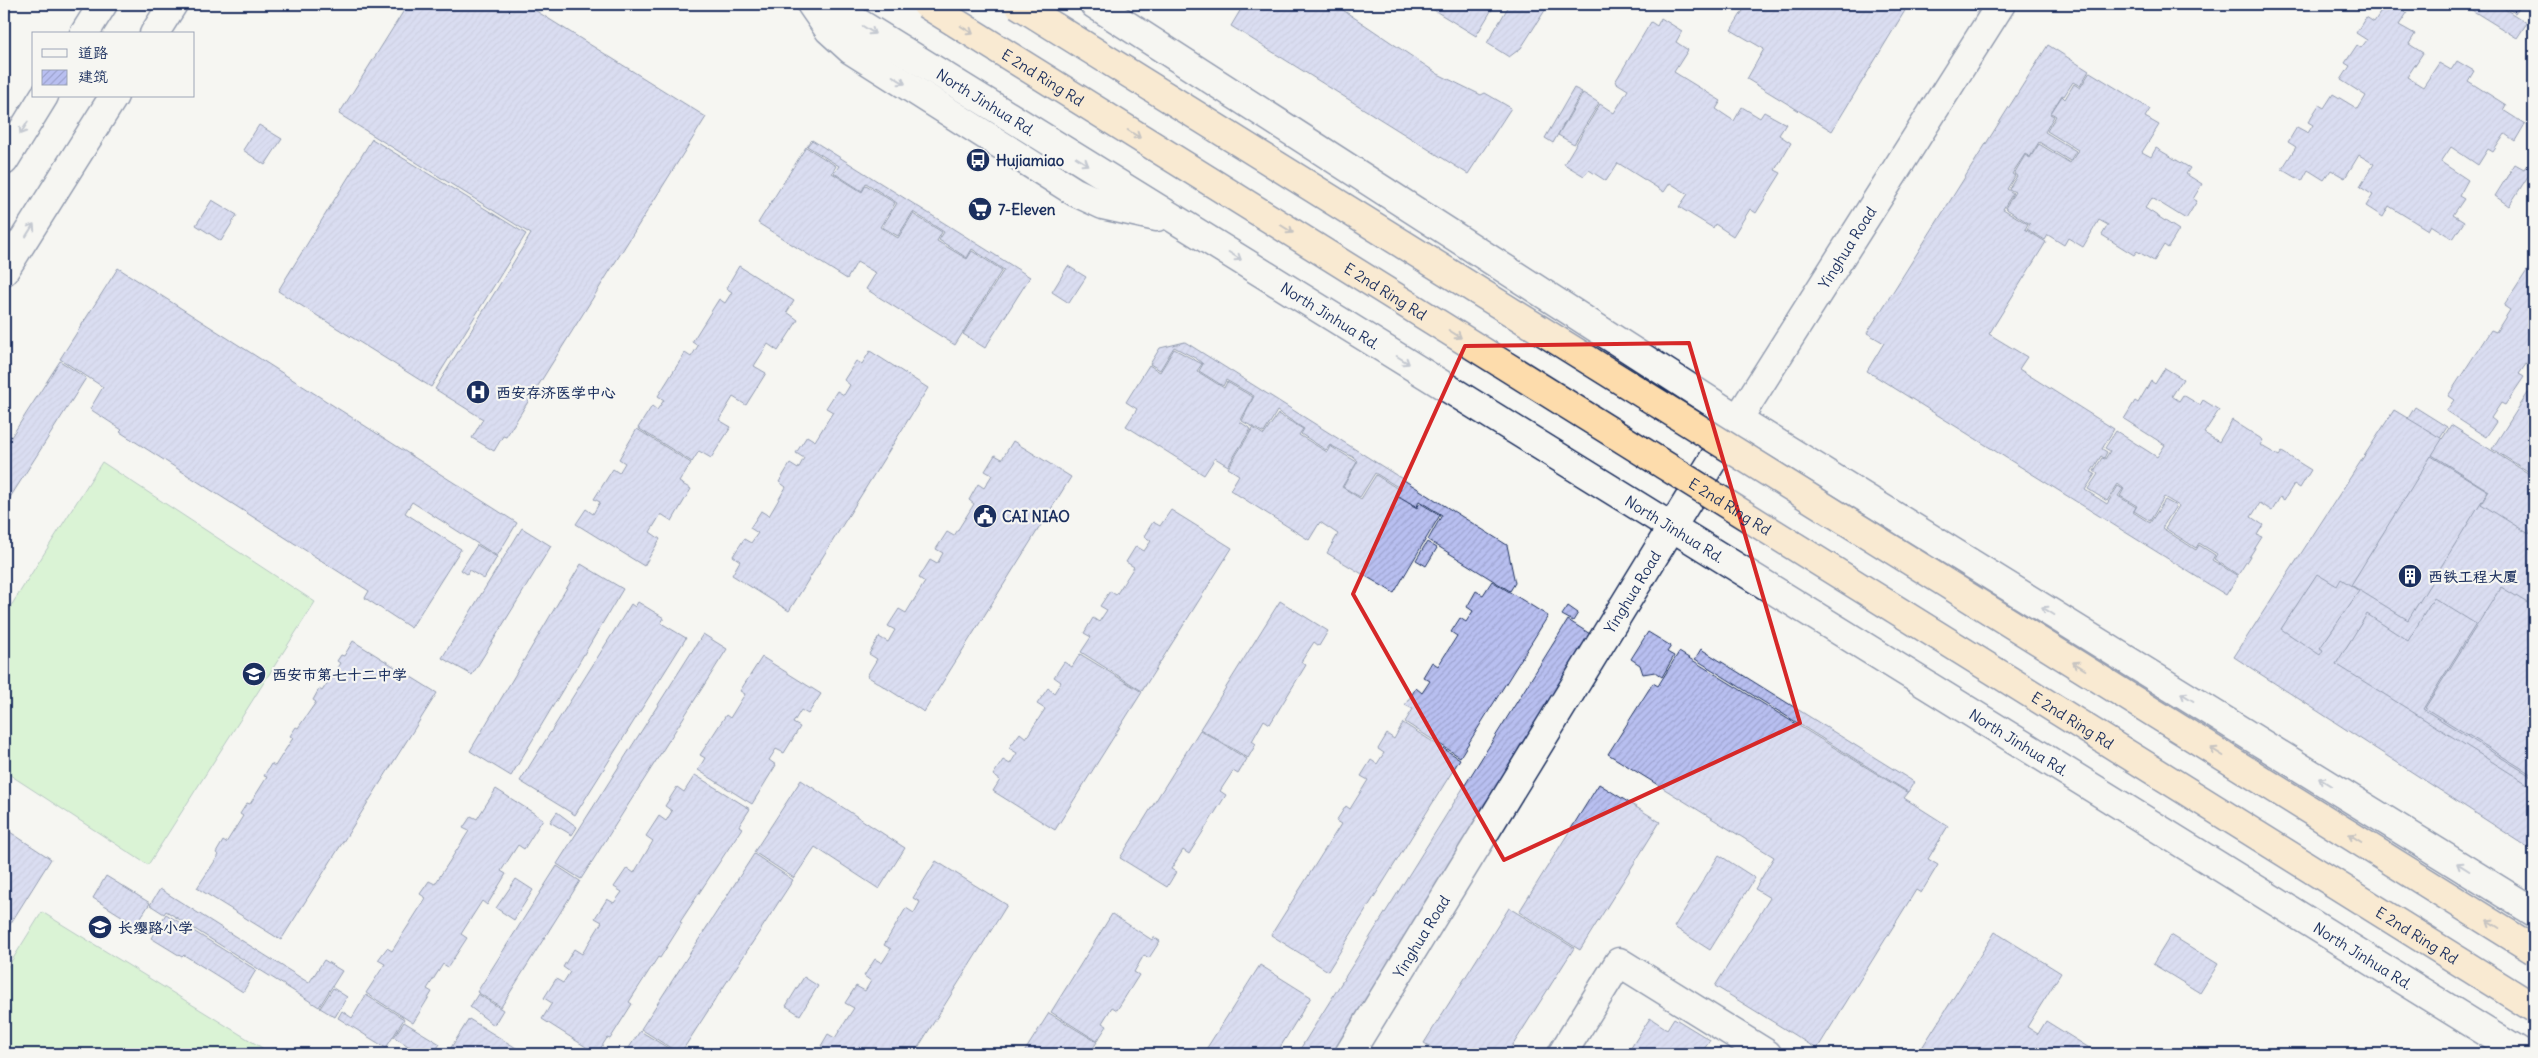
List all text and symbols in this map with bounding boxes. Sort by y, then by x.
one-way arrow [862,25,876,35]
one-way arrow [959,25,973,35]
legend [32,32,195,98]
text: 道路 [78,43,108,62]
street label: E 2nd Ring Rd [998,44,1088,110]
street label: North Jinhua Rd. [933,64,1039,140]
text: 建筑 [78,67,108,86]
one-way arrow [892,75,906,86]
one-way arrow [19,121,29,135]
one-way arrow [1127,129,1141,139]
bus stop icon: Hujiamiao [965,147,991,173]
place label: Hujiamiao [996,151,1065,170]
one-way arrow [1074,157,1088,167]
supermarket icon: 7-Eleven [967,196,993,222]
place label: 7-Eleven [998,200,1056,219]
street label: Yinghua Road [1814,203,1880,292]
one-way arrow [24,223,35,237]
one-way arrow [1280,225,1294,235]
one-way arrow [1227,252,1241,262]
street label: E 2nd Ring Rd [1341,258,1431,324]
street label: North Jinhua Rd. [1277,278,1383,353]
one-way arrow [1447,329,1461,339]
one-way arrow [1395,355,1409,365]
hospital icon: 西安存济医学中心 [465,379,491,405]
place label: 西安存济医学中心 [496,383,616,402]
street label: E 2nd Ring Rd [1685,473,1775,539]
street label: North Jinhua Rd. [1622,491,1728,567]
public building icon: CAI NIAO [972,503,998,529]
place label: CAI NIAO [1002,507,1070,526]
street label: Yinghua Road [1600,547,1665,637]
building icon: 西铁工程大厦 [2397,563,2423,589]
place label: 西铁工程大厦 [2428,567,2518,586]
one-way arrow [2042,606,2056,616]
school or university icon: 西安市第七十二中学 [241,661,267,687]
one-way arrow [2073,661,2087,671]
place label: 西安市第七十二中学 [272,665,407,684]
street label: E 2nd Ring Rd [2028,687,2118,753]
one-way arrow [2180,691,2194,701]
street label: North Jinhua Rd. [1966,704,2072,780]
one-way arrow [2211,747,2225,757]
one-way arrow [2318,777,2332,787]
one-way arrow [2348,833,2362,844]
one-way arrow [2456,862,2470,873]
street label: Yinghua Road [1389,891,1454,981]
street label: E 2nd Ring Rd [2372,902,2462,968]
school or university icon: 长缨路小学 [87,914,113,940]
place label: 长缨路小学 [118,918,193,937]
street label: North Jinhua Rd. [2310,918,2416,993]
one-way arrow [2486,919,2500,929]

